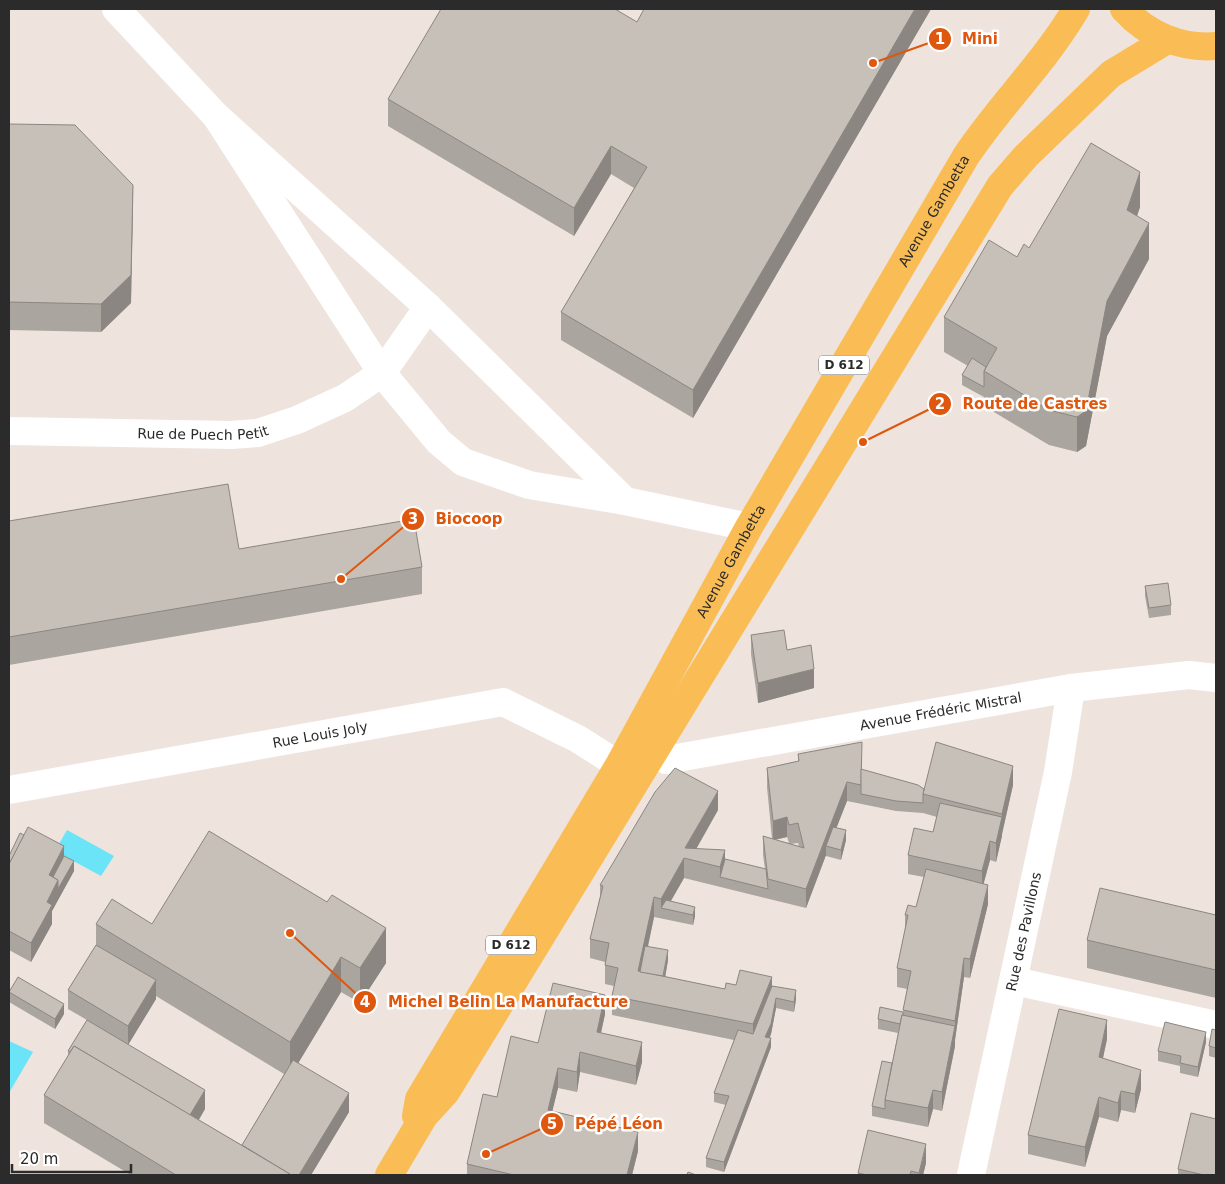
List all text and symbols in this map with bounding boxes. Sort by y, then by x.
callout: Mini [927,24,1008,54]
text: 1 [935,30,945,48]
text: Mini [962,30,998,48]
street label: Avenue Gambetta [895,152,973,270]
road number: D 612 [819,356,869,374]
callout: Route de Castres [927,389,1117,419]
text: 2 [935,395,945,413]
text: Route de Castres [963,395,1108,413]
street label: Rue de Puech Petit [137,422,271,443]
street label: Avenue Gambetta [693,502,768,620]
callout: Biocoop [400,504,512,534]
text: 3 [408,510,418,528]
text: Biocoop [435,510,503,528]
street label: Avenue Frédéric Mistral [859,689,1023,733]
street label: Rue Louis Joly [271,718,369,751]
street label: Rue des Pavillons [1003,871,1044,993]
road number: D 612 [486,936,536,954]
callout: Michel Belin La Manufacture [353,987,638,1017]
text: 4 [360,993,370,1011]
text: Michel Belin La Manufacture [388,993,628,1011]
callout: Pépé Léon [540,1109,673,1139]
text: 5 [547,1115,557,1133]
text: Pépé Léon [575,1115,663,1133]
scale bar [12,1142,131,1174]
text: 20 m [20,1150,58,1168]

